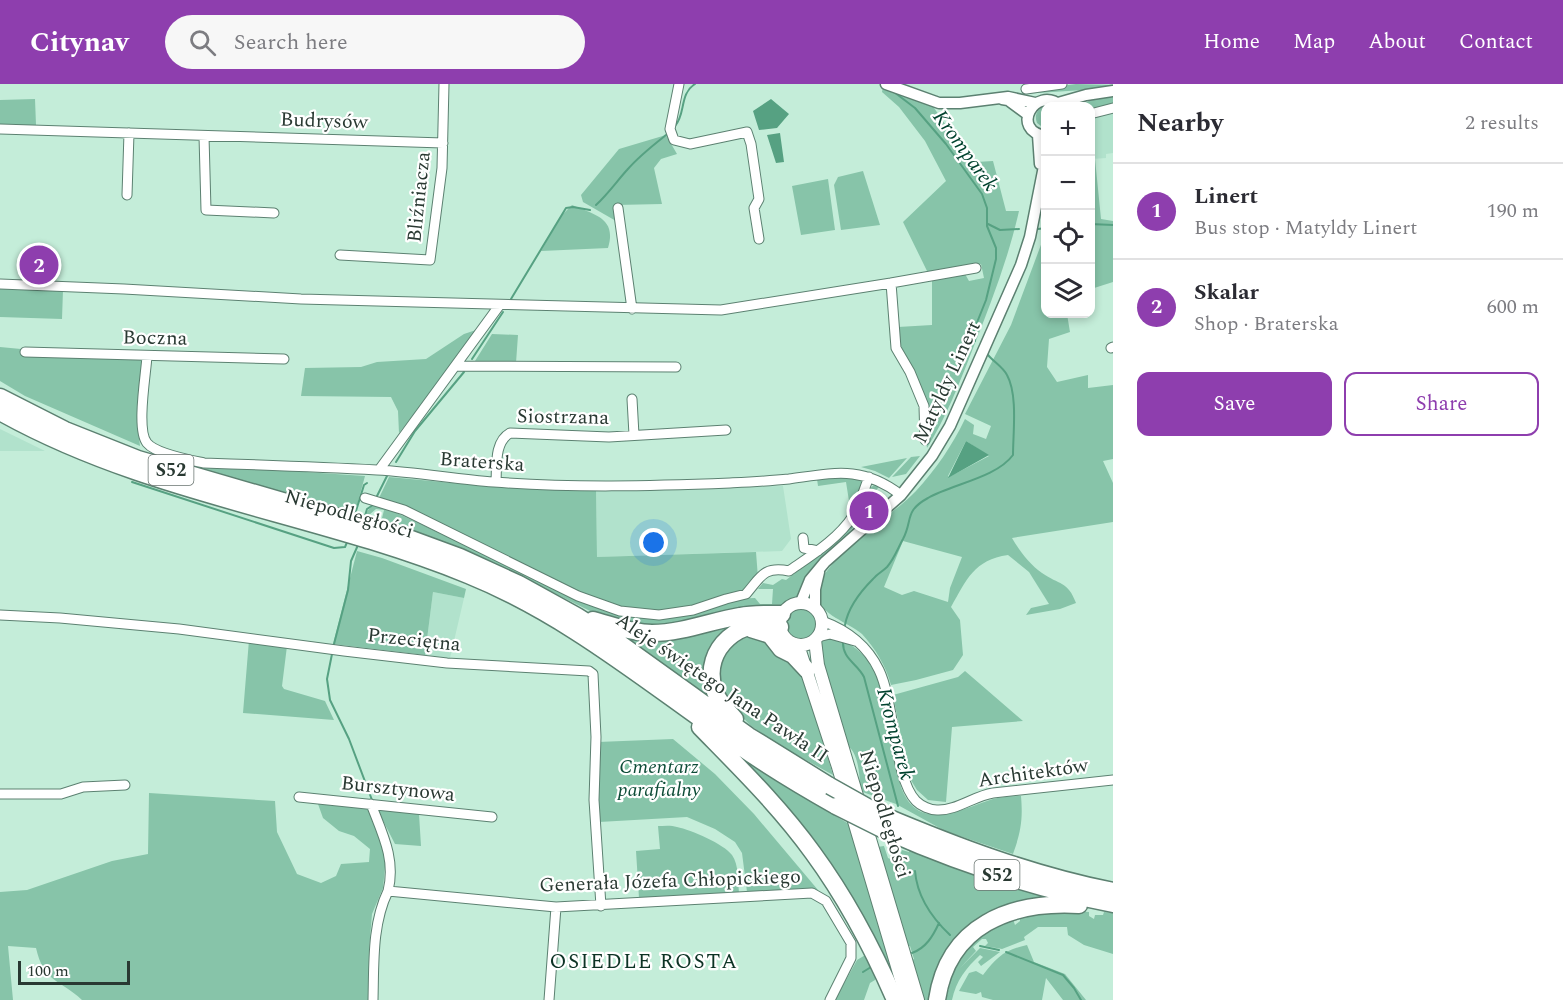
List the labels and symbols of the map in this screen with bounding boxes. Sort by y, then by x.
water label: Kromparek [924,103,1006,199]
street label: Budrysów [280,104,369,138]
street label: Bliźniacza [399,150,439,244]
pin: 2 [20,242,58,288]
street label: Matyldy Linert [905,316,989,448]
street label: Boczna [122,322,188,354]
street label: Siostrzana [517,401,610,433]
street label: Braterska [439,444,526,480]
road number: S52 [148,455,194,485]
street label: Niepodległości [281,481,417,547]
pin: 1 [850,488,888,534]
your location [639,528,668,557]
street label: Aleje świętego Jana Pawła II [610,605,834,771]
street label: Przeciętna [366,620,462,660]
water label: Kromparek [867,684,923,784]
street label: Niepodległości [851,746,919,882]
street label: Architektów [976,750,1091,796]
park label: Cmentarz parafialny [616,752,701,805]
street label: Bursztynowa [340,768,457,810]
road number: S52 [974,860,1020,890]
street label: Generała Józefa Chłopickiego [539,861,801,901]
district label: OSIEDLE ROSTA [549,946,739,978]
scale bar [18,958,130,986]

